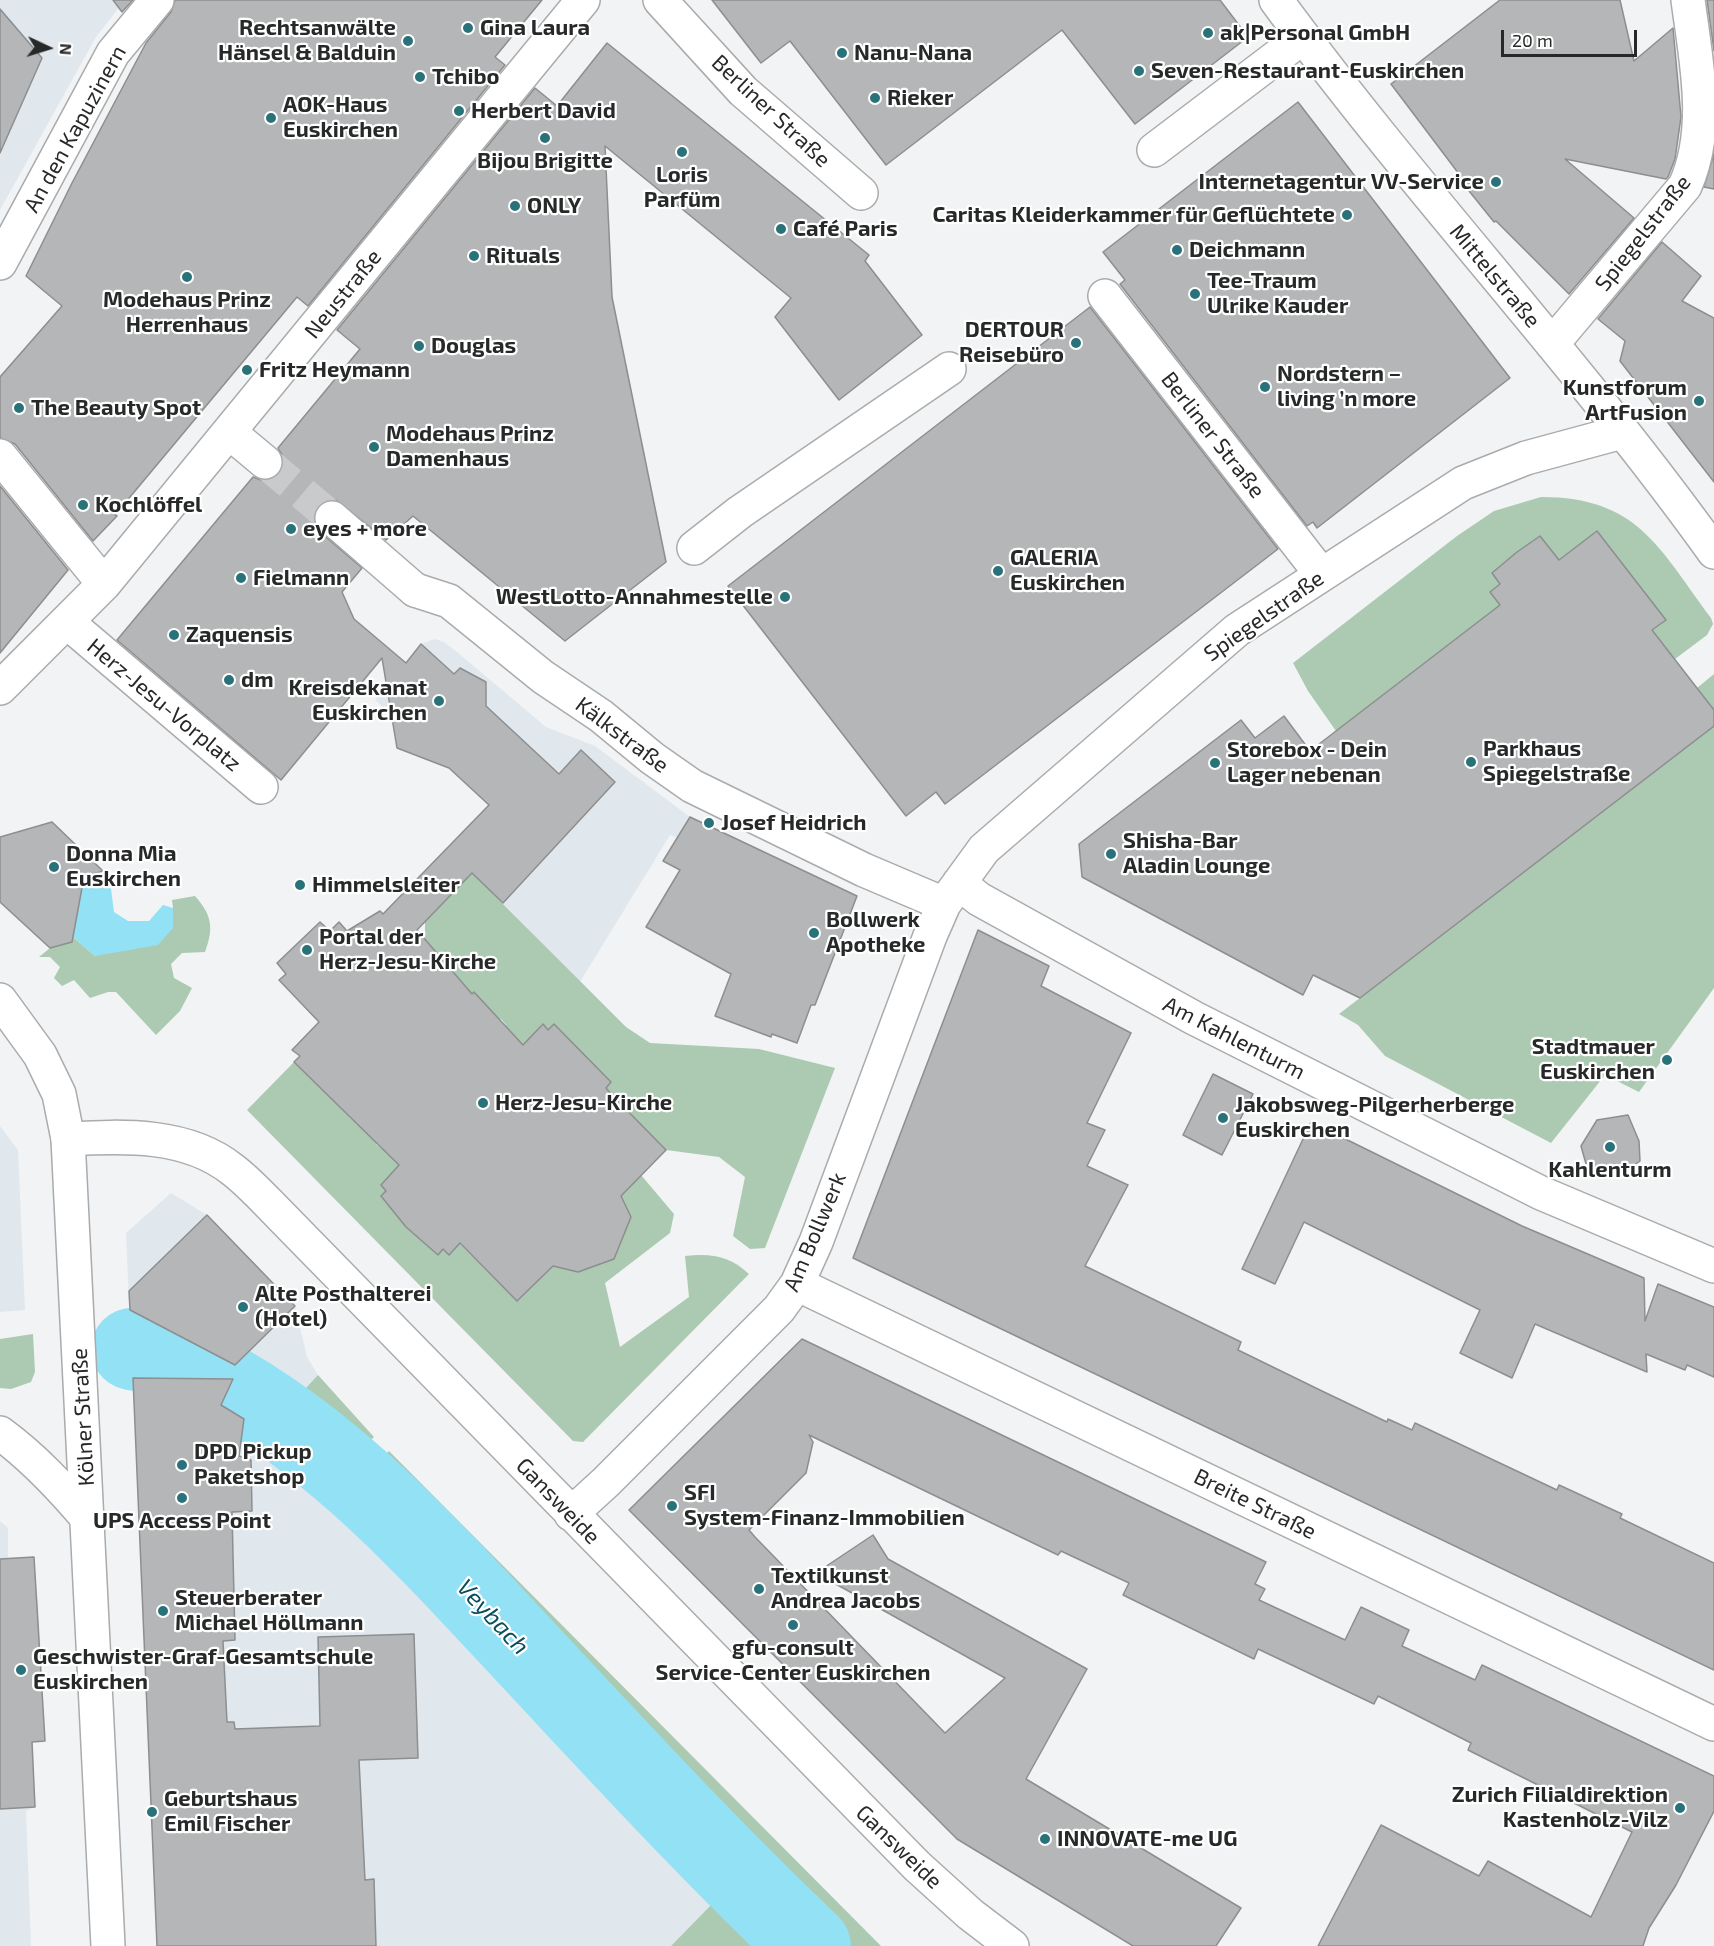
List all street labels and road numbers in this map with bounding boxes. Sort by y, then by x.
street label: An den Kapuzinern [18,41,132,217]
street label: Berliner Straße [706,49,836,173]
street label: Spiegelstraße [1589,170,1697,296]
street label: Mittelstraße [1444,219,1546,333]
street label: Neustraße [299,244,387,344]
street label: Berliner Straße [1156,367,1270,503]
street label: Spiegelstraße [1199,565,1329,667]
street label: Herz-Jesu-Vorplatz [82,633,246,777]
street label: Kälkstraße [570,691,674,779]
street label: Am Kahlenturm [1159,991,1309,1085]
street label: Am Bollwerk [778,1169,852,1295]
street label: Kölner Straße [66,1347,100,1487]
street label: Gansweide [510,1452,606,1550]
street label: Breite Straße [1190,1463,1320,1545]
street label: Gansweide [850,1799,948,1895]

